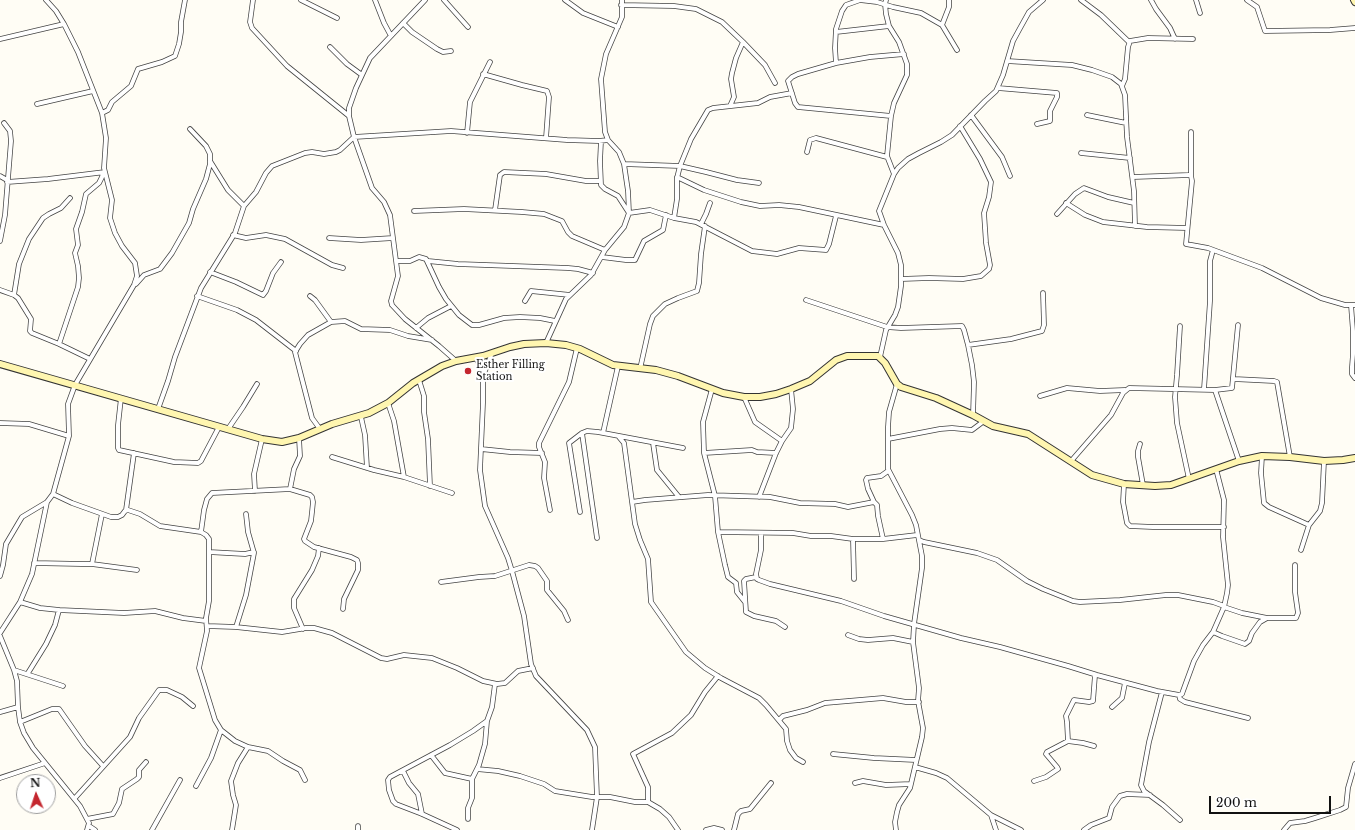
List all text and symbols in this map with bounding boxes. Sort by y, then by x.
place label: Esther Filling Station [476,359,545,382]
marker: Esther Filling Station [463,366,473,376]
north arrow [16,774,56,814]
text: N [30,776,41,790]
scale bar [1211,788,1333,814]
text: 200 m [1216,795,1257,810]

